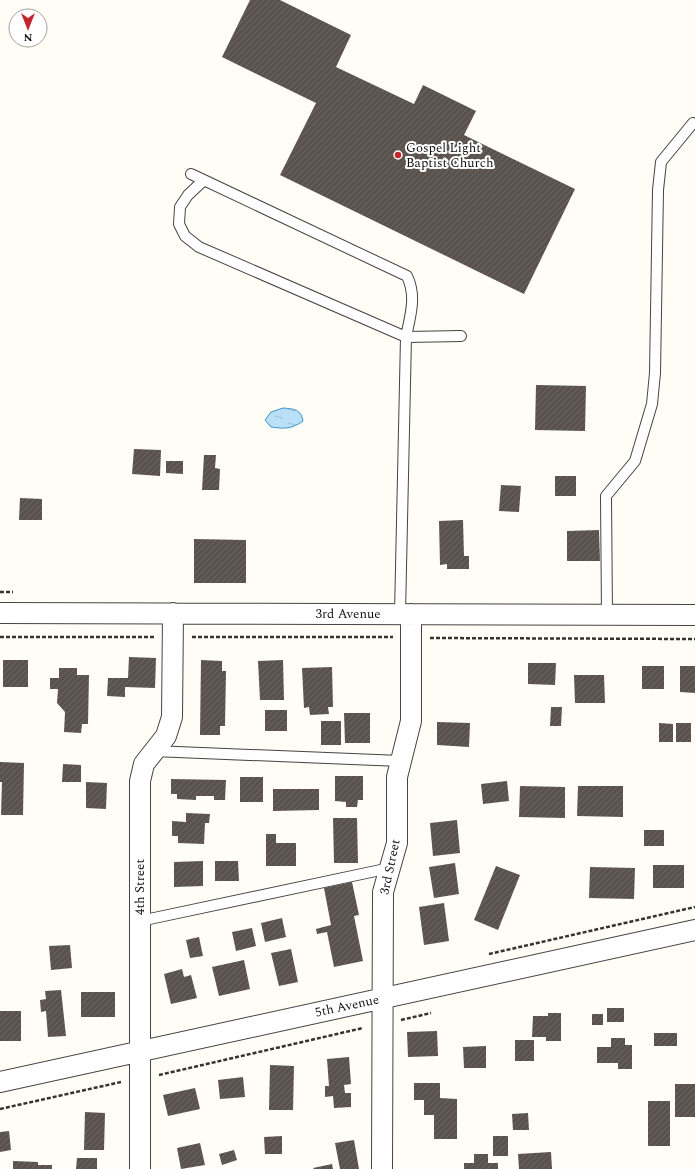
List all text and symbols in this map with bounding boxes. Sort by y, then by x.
north arrow [8,8,48,48]
text: N [23,29,32,46]
place label: Gospel Light Baptist Church [406,138,494,173]
marker: Gospel Light Baptist Church [393,150,403,160]
street label: 3rd Avenue [315,604,381,624]
street label: 3rd Street [374,837,406,897]
street label: 4th Street [130,859,150,915]
street label: 5th Avenue [313,989,381,1023]

